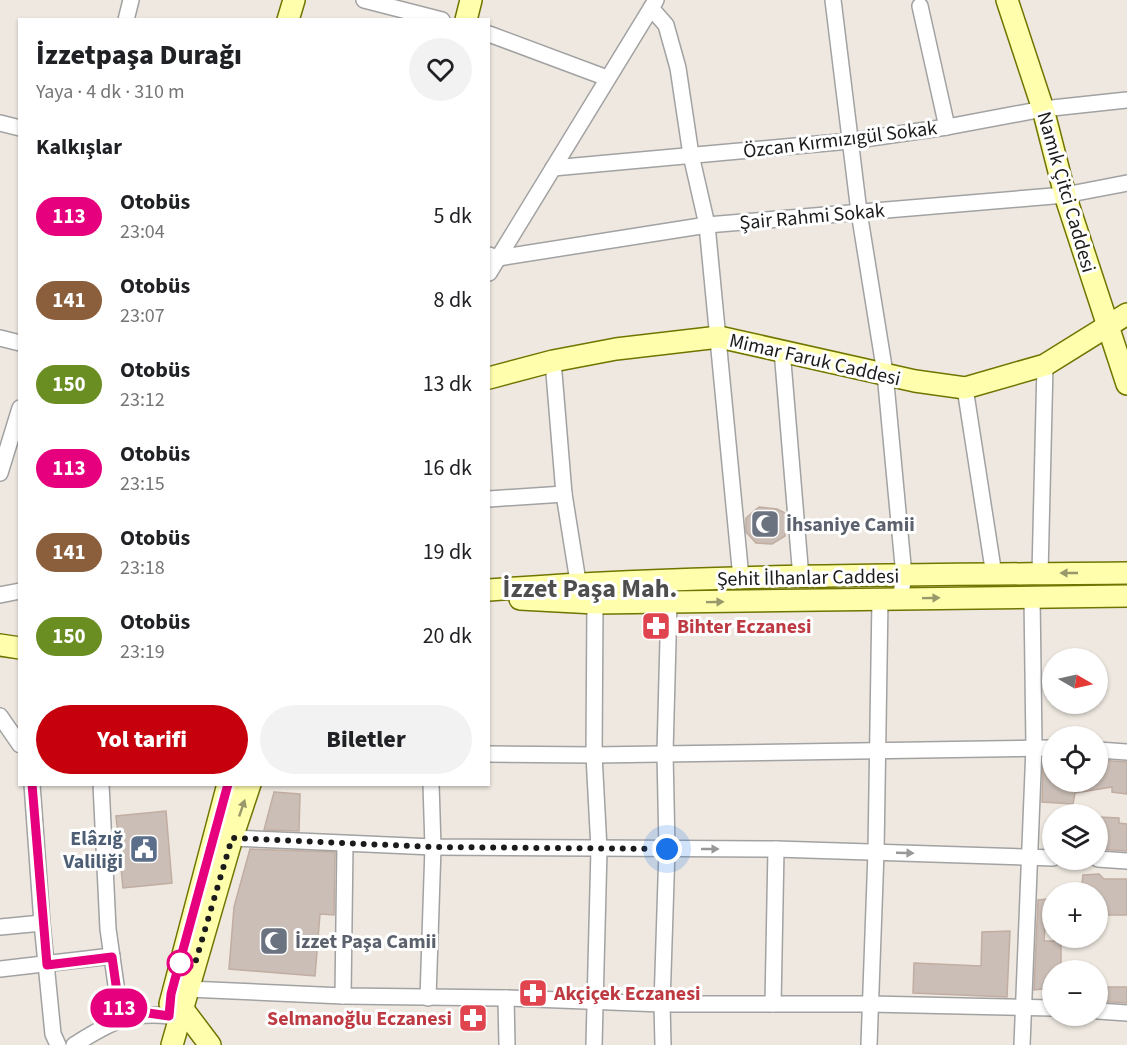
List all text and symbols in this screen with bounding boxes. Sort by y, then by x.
text: İzzetpaşa Durağı [36,35,242,75]
button: heart [409,38,472,101]
text: Yaya · 4 dk · 310 m [36,78,185,106]
street label: Namık Çitci Caddesi [1030,109,1102,276]
street label: Özcan Kırmızıgül Sokak [742,114,939,166]
text: Kalkışlar [36,131,122,163]
text: Otobüs [120,186,190,218]
street label: Şair Rahmi Sokak [738,197,886,237]
text: 5 dk [434,200,472,232]
text: 113 [52,201,86,231]
text: 23:04 [120,218,165,246]
text: Otobüs [120,270,190,302]
text: 8 dk [434,284,472,316]
text: 141 [52,285,86,315]
text: 23:07 [120,302,165,330]
street label: Mimar Faruk Caddesi [726,327,903,393]
text: Otobüs [120,354,190,386]
text: 13 dk [423,368,472,400]
text: 150 [52,369,86,399]
text: 23:12 [120,386,165,414]
text: Otobüs [120,438,190,470]
text: 16 dk [423,452,472,484]
text: 113 [52,453,86,483]
text: 23:15 [120,470,165,498]
mosque icon: İhsaniye Camii [749,508,781,540]
place label: İhsaniye Camii [786,511,915,539]
text: Otobüs [120,522,190,554]
text: 19 dk [423,536,472,568]
text: 141 [52,537,86,567]
text: 23:18 [120,554,165,582]
street label: Şehit İlhanlar Caddesi [717,562,899,594]
one-way arrow [1059,568,1078,578]
district label: İzzet Paşa Mah. [503,570,677,607]
one-way arrow [922,594,941,603]
one-way arrow [706,597,725,606]
text: Otobüs [120,606,190,638]
pharmacy icon: Bihter Eczanesi [640,610,672,642]
place label: Bihter Eczanesi [677,613,811,641]
text: 20 dk [423,620,472,652]
text: 150 [52,621,86,651]
text: 23:19 [120,638,165,666]
north arrow [1042,648,1108,714]
map controls [1042,648,1108,1026]
button: Yol tarifi [36,705,248,774]
button: Biletler [260,705,472,774]
button: locate [1042,726,1108,792]
one-way arrow [238,799,248,817]
button: layers [1042,804,1108,870]
place label: Elâzığ Valiliği [62,825,123,876]
public building icon: Elâzığ Valiliği [128,833,160,865]
your location [652,834,682,864]
one-way arrow [700,844,719,854]
one-way arrow [895,848,914,858]
button: + [1042,882,1108,948]
mosque icon: İzzet Paşa Camii [258,925,290,957]
place label: İzzet Paşa Camii [295,928,437,956]
unlabelled marker [167,950,193,976]
button: − [1042,960,1108,1026]
pharmacy icon: Akçiçek Eczanesi [517,977,549,1009]
place label: Akçiçek Eczanesi [553,980,701,1008]
line badge: 113 [84,988,154,1028]
text: 113 [102,993,136,1023]
pharmacy icon: Selmanoğlu Eczanesi [457,1002,489,1034]
place label: Selmanoğlu Eczanesi [267,1005,452,1033]

